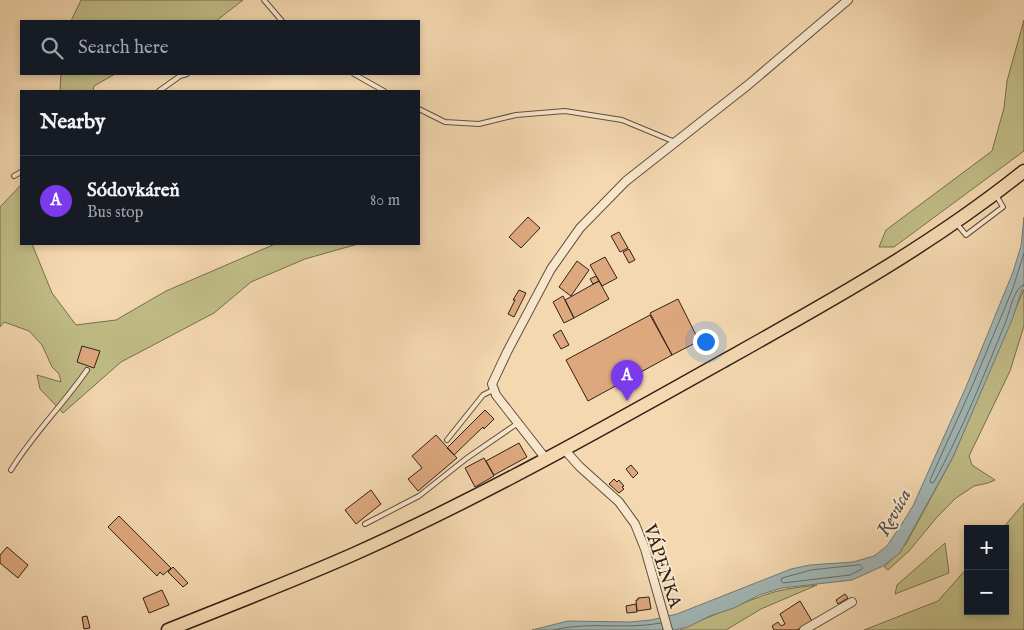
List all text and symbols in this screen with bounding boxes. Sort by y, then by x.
search box [20,20,420,75]
icon: search [38,34,66,62]
text: Search here [78,36,169,60]
text: Nearby [40,109,105,136]
text: Sódovkáreň [87,179,180,203]
text: A [51,191,61,211]
text: 80 m [370,191,400,211]
text: Bus stop [87,203,143,223]
your location [693,329,719,355]
pin: A [611,360,643,401]
water label: Revúca [872,485,918,541]
street label: VÁPENKA [637,520,688,612]
map controls [964,525,1009,615]
button: + [964,525,1009,570]
button: − [964,570,1009,615]

